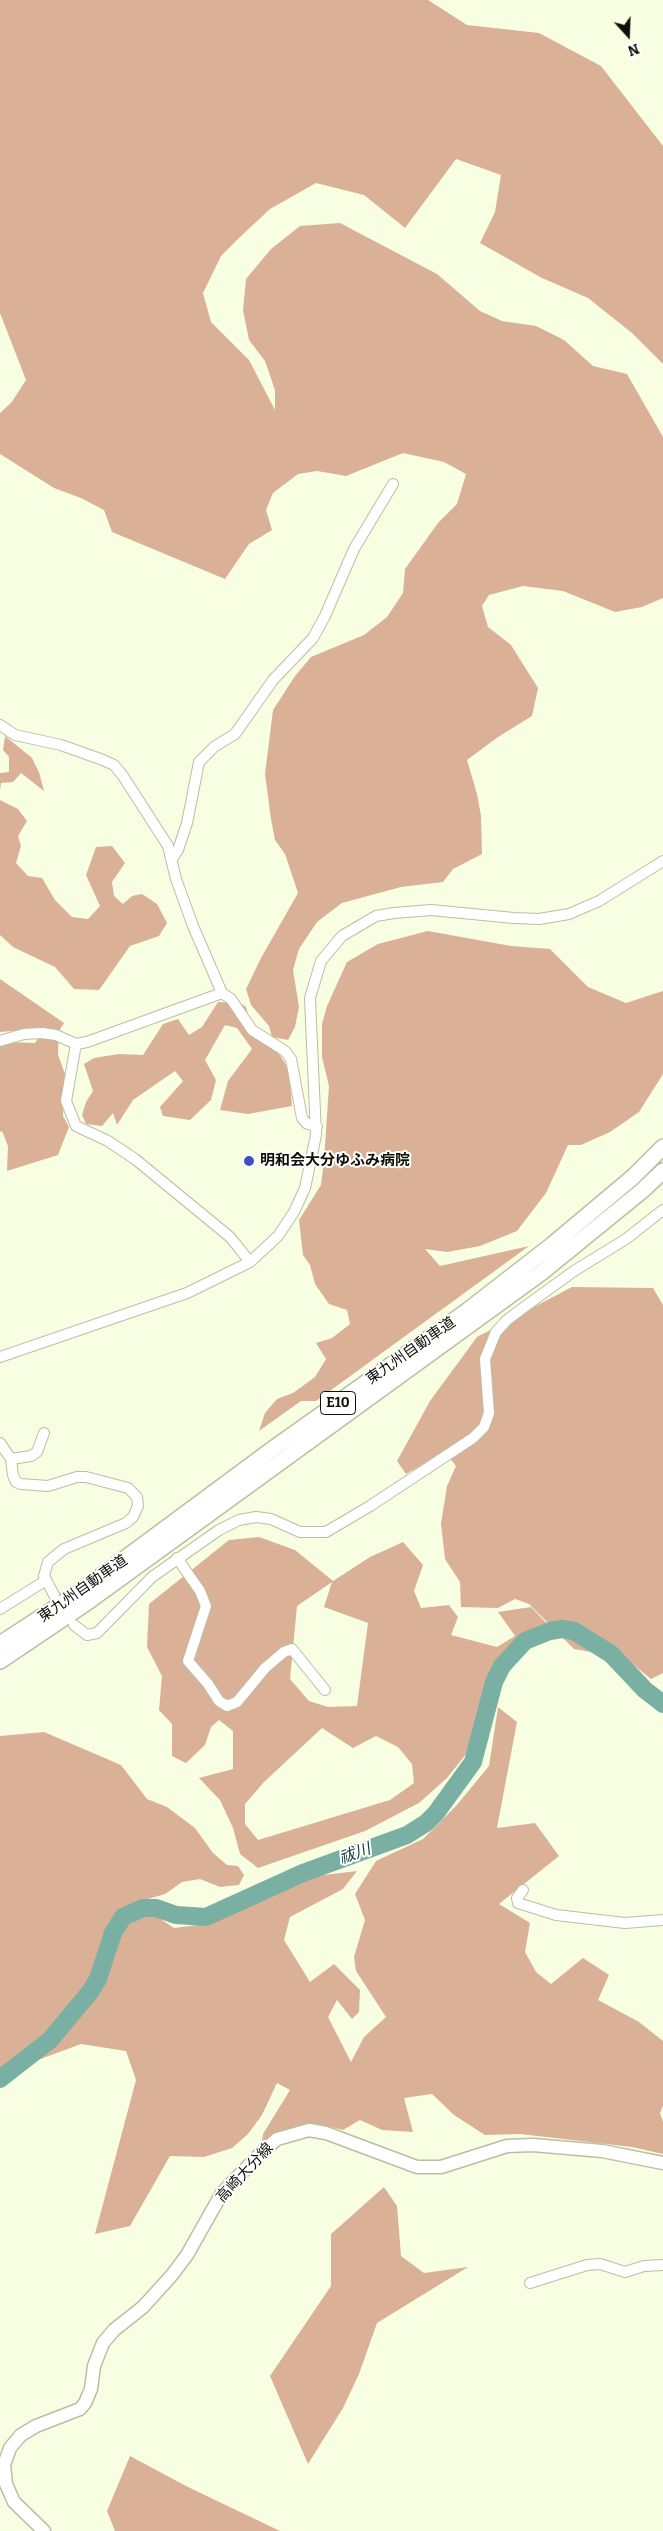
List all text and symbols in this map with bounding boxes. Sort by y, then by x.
north arrow [603,10,653,60]
text: N [625,40,641,59]
place label: 明和会大分ゆふみ病院 [260,1152,410,1170]
marker: 明和会大分ゆふみ病院 [242,1154,256,1168]
street label: 東九州自動車道 [363,1314,459,1388]
road number: E10 [320,1392,356,1415]
street label: 東九州自動車道 [35,1552,131,1626]
water label: 祓川 [337,1840,373,1868]
street label: 高崎大分線 [213,2139,277,2207]

